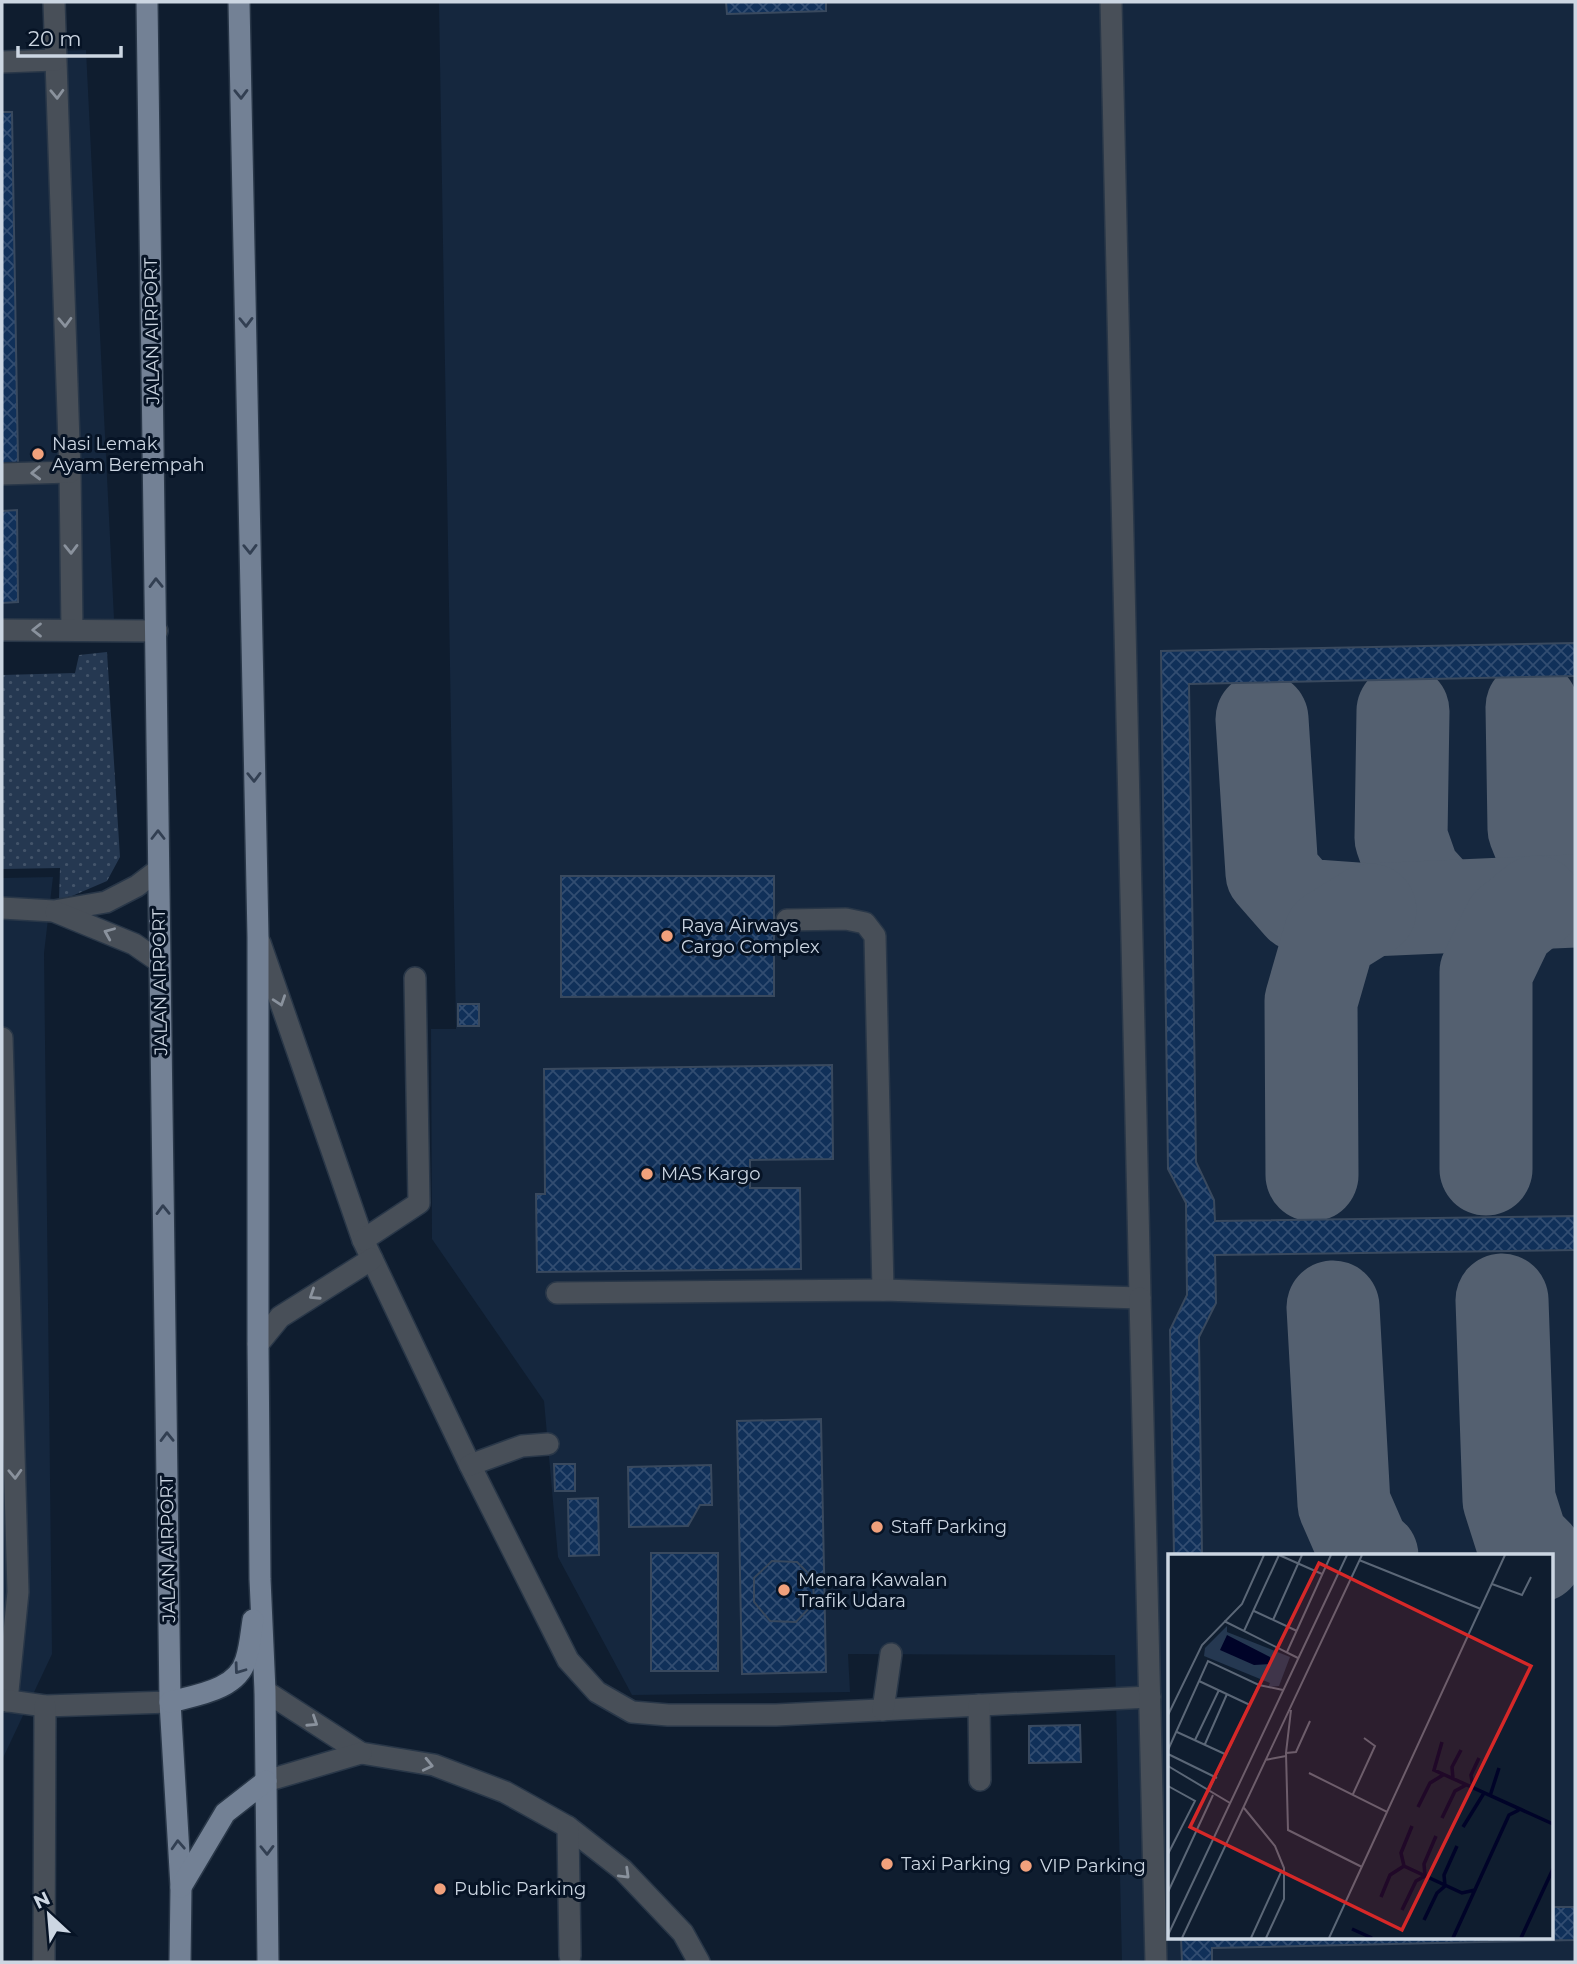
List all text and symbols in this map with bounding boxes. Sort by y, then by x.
scale bar [18,14,121,58]
text: 20 m [28,26,82,51]
one-way arrow [49,89,64,100]
one-way arrow [234,89,249,100]
street label: JALAN AIRPORT [140,257,164,406]
one-way arrow [57,317,72,328]
one-way arrow [238,317,253,328]
place label: Nasi Lemak Ayam Berempah [52,433,205,476]
marker: Nasi Lemak Ayam Berempah [30,446,46,462]
one-way arrow [30,465,41,480]
one-way arrow [63,544,79,555]
one-way arrow [242,545,258,555]
one-way arrow [148,578,164,588]
one-way arrow [31,622,42,638]
one-way arrow [247,772,262,783]
one-way arrow [150,830,166,840]
street label: JALAN AIRPORT [148,908,172,1057]
place label: Raya Airways Cargo Complex [681,915,820,958]
one-way arrow [104,927,116,941]
marker: Raya Airways Cargo Complex [659,928,675,944]
one-way arrow [272,995,286,1007]
place label: MAS Kargo [661,1163,761,1185]
marker: MAS Kargo [639,1166,655,1182]
one-way arrow [155,1204,171,1215]
one-way arrow [309,1287,322,1300]
one-way arrow [159,1432,174,1443]
one-way arrow [7,1469,22,1480]
street label: JALAN AIRPORT [156,1475,180,1624]
place label: Staff Parking [891,1516,1007,1538]
marker: Staff Parking [869,1519,885,1535]
inset map [1168,1554,1552,1940]
place label: Menara Kawalan Trafik Udara [798,1569,947,1612]
marker: Menara Kawalan Trafik Udara [776,1582,792,1598]
one-way arrow [235,1661,247,1673]
one-way arrow [305,1713,318,1726]
one-way arrow [422,1757,434,1771]
one-way arrow [171,1839,186,1850]
one-way arrow [259,1845,275,1855]
place label: Taxi Parking [901,1853,1011,1875]
place label: VIP Parking [1040,1855,1146,1877]
marker: Taxi Parking [879,1856,895,1872]
marker: VIP Parking [1018,1858,1034,1874]
one-way arrow [617,1865,630,1878]
place label: Public Parking [454,1878,586,1900]
north arrow [14,1880,84,1950]
marker: Public Parking [432,1881,448,1897]
text: N [30,1886,54,1914]

